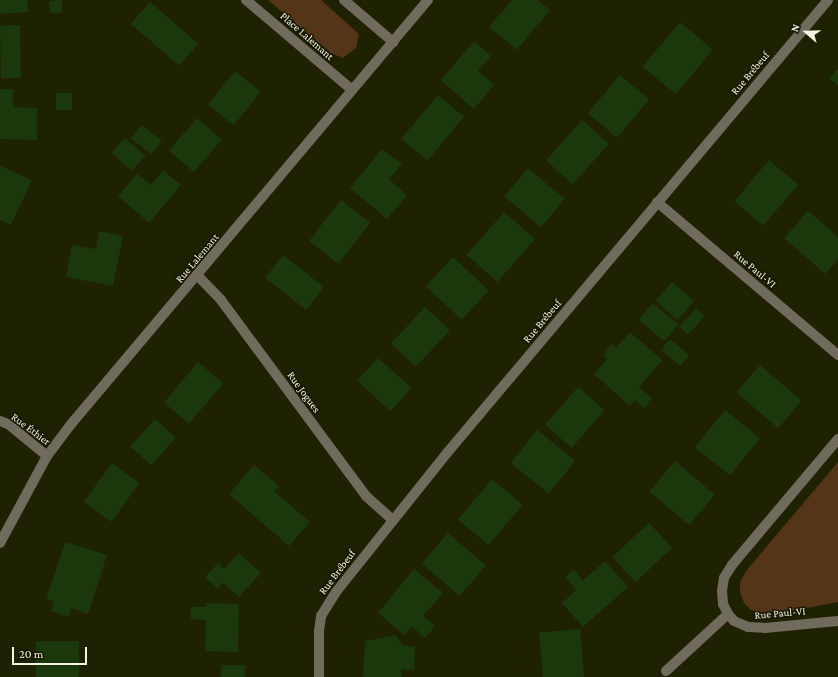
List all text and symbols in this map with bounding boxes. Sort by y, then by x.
street label: Place Lalemant [278,9,336,63]
north arrow [786,12,826,52]
text: N [788,22,802,33]
street label: Rue Brébeuf [728,49,772,97]
street label: Rue Lalemant [173,231,221,285]
street label: Rue Paul-VI [731,247,779,291]
street label: Rue Brébeuf [520,297,564,345]
street label: Rue Jogues [285,369,323,415]
street label: Rue Éthier [9,410,53,448]
street label: Rue Brébeuf [316,547,358,597]
street label: Rue Paul-VI [754,604,806,622]
scale bar [14,639,89,665]
text: 20 m [19,647,43,661]

